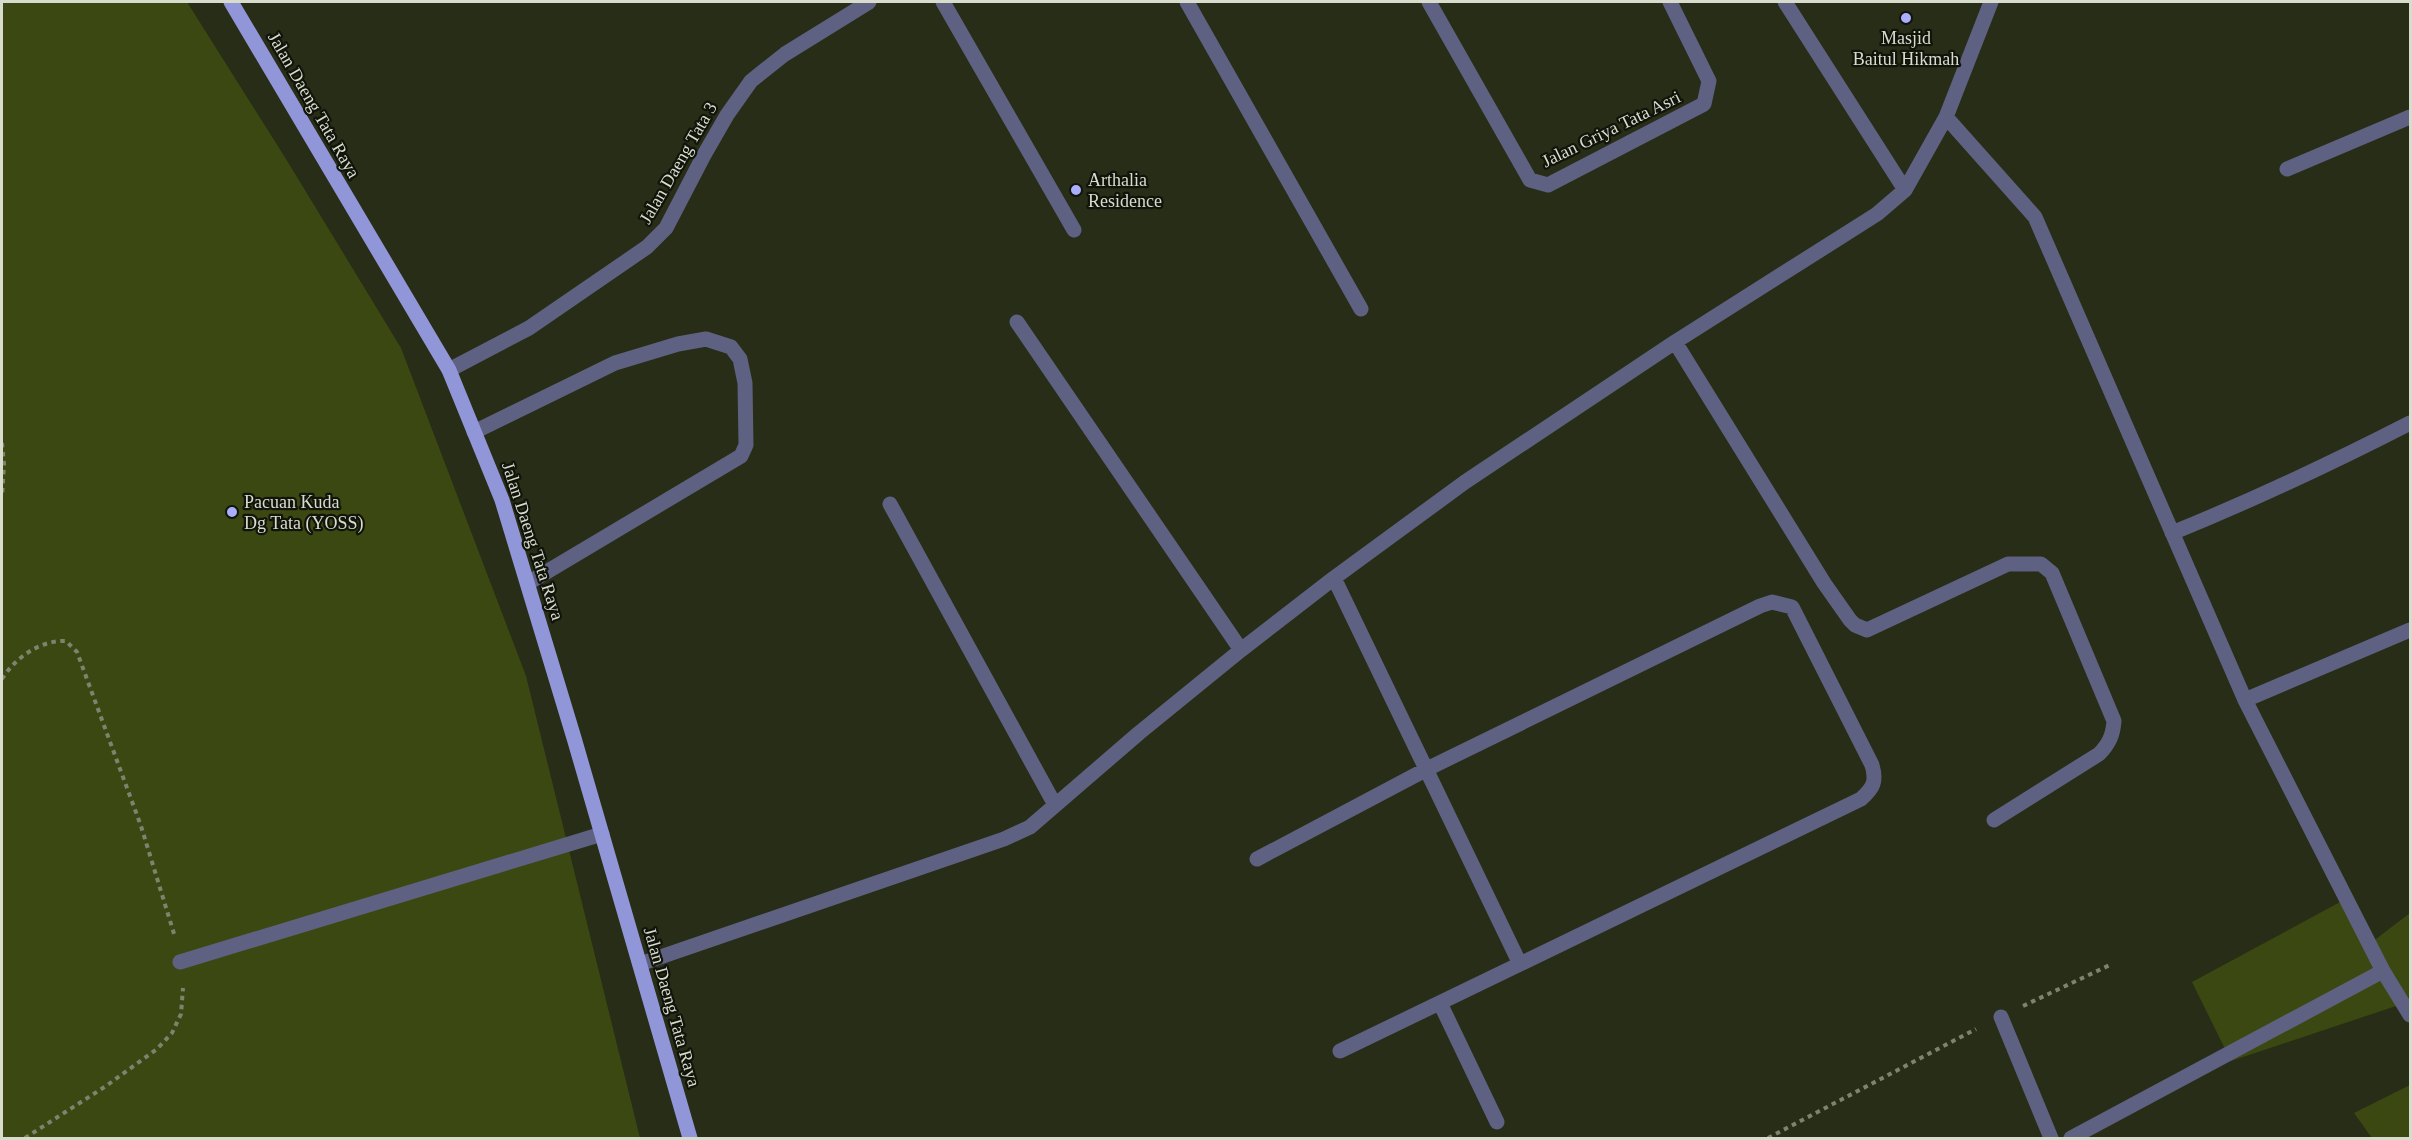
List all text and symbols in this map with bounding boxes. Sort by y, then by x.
marker: Masjid Baitul Hikmah [1899,11,1913,25]
place label: Masjid Baitul Hikmah [1853,28,1959,69]
street label: Jalan Daeng Tata Raya [264,29,364,181]
street label: Jalan Griya Tata Asri [1538,87,1684,171]
street label: Jalan Daeng Tata 3 [635,99,721,227]
place label: Arthalia Residence [1088,170,1162,211]
marker: Arthalia Residence [1069,183,1083,197]
street label: Jalan Daeng Tata Raya [498,460,568,622]
place label: Pacuan Kuda Dg Tata (YOSS) [244,492,363,534]
marker: Pacuan Kuda Dg Tata (YOSS) [225,505,239,519]
street label: Jalan Daeng Tata Raya [640,925,704,1089]

